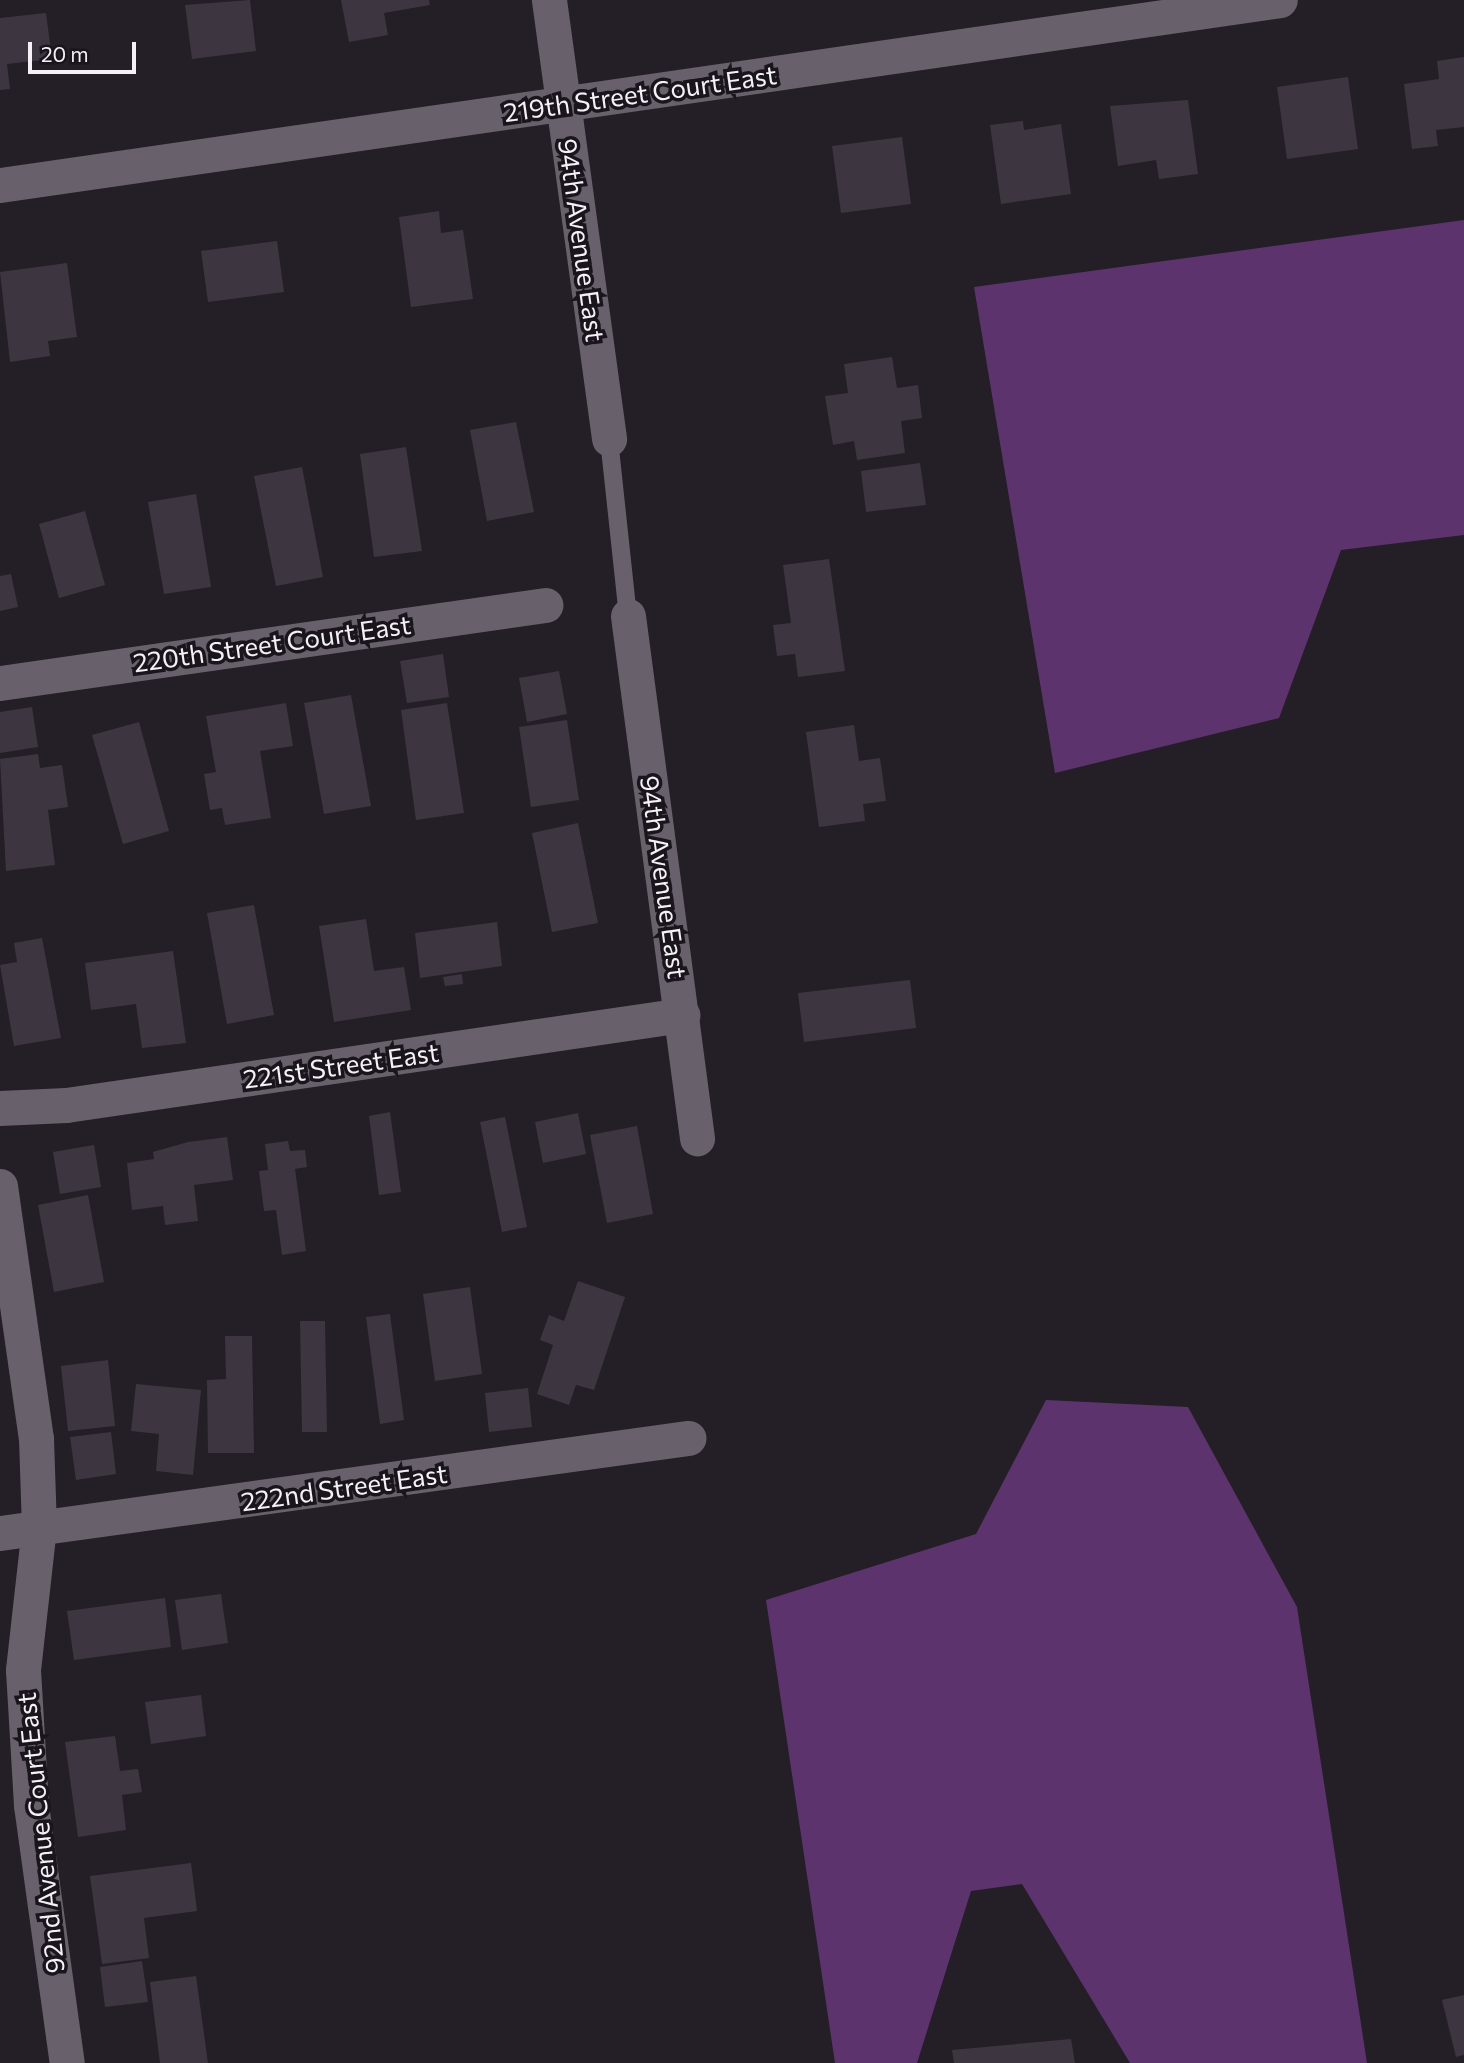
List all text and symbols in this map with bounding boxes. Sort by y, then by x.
scale bar [32,28,140,72]
text: 20 m [41,41,89,66]
street label: 219th Street Court East [501,58,779,128]
street label: 94th Avenue East [552,136,612,344]
street label: 220th Street Court East [131,608,413,678]
street label: 94th Avenue East [634,773,694,981]
street label: 221st Street East [241,1036,441,1094]
street label: 222nd Street East [239,1457,449,1517]
street label: 92nd Avenue Court East [10,1691,70,1975]

